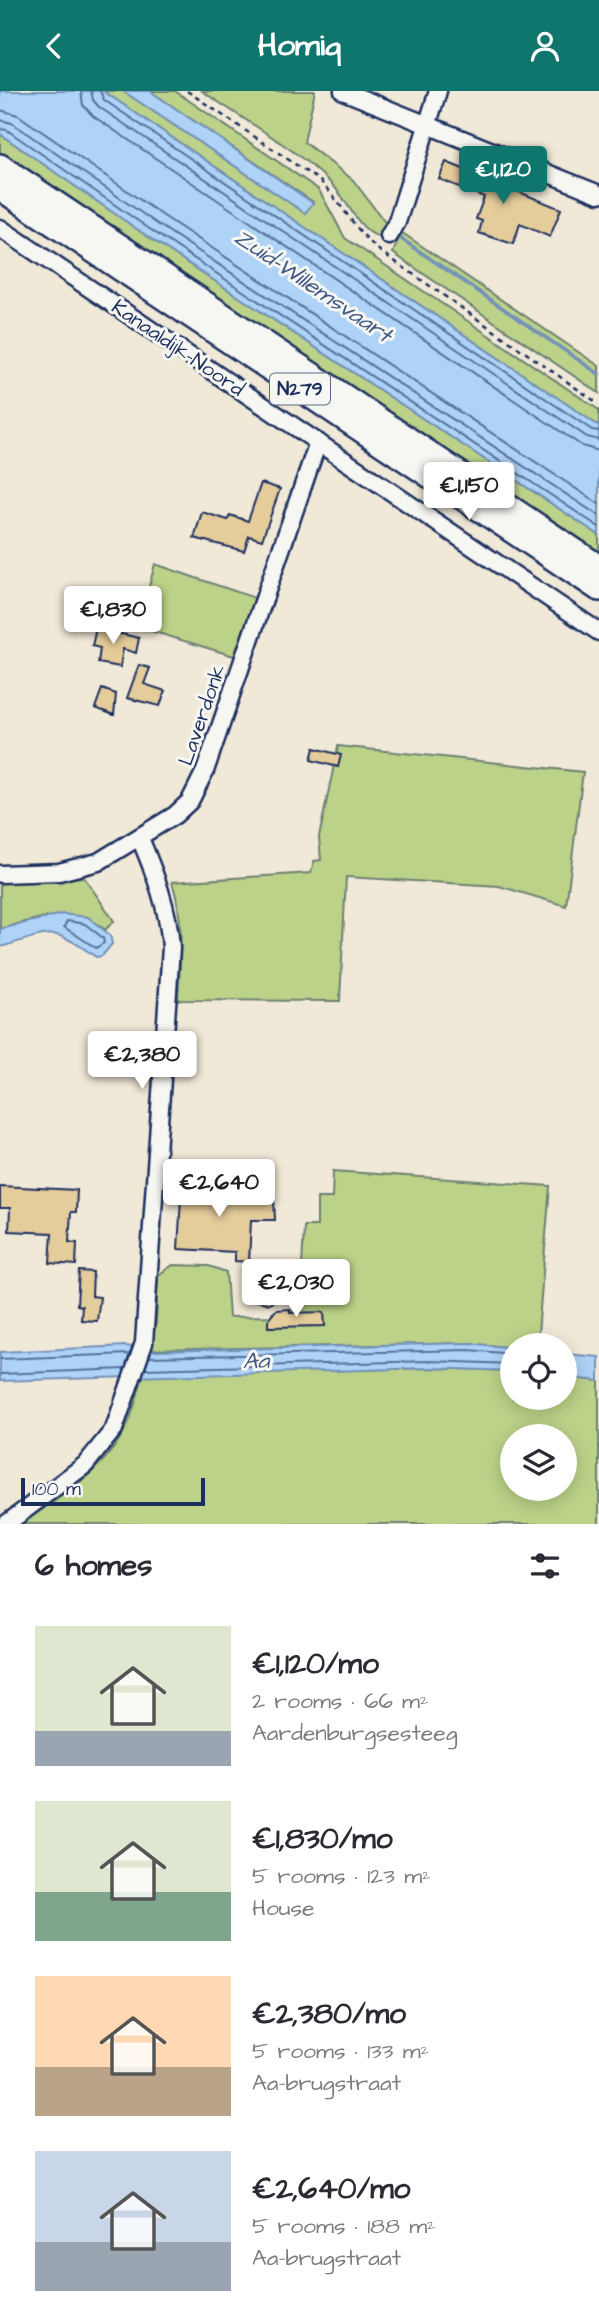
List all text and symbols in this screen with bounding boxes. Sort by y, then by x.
text: Homiq [258,23,341,68]
icon: back [35,27,73,65]
icon: person [526,27,564,65]
pin: €1,120 [446,146,560,206]
text: €1,120 [475,153,531,185]
water label: Zuid-Willemsvaart [228,221,400,352]
street label: Kanaaldijk-Noord [106,293,250,403]
road number: N279 [270,373,330,405]
pin: €1,150 [412,463,526,522]
text: €1,150 [439,469,499,501]
pin: €1,830 [56,587,170,646]
text: €1,830 [80,593,146,625]
street label: Laverdonk [171,661,233,769]
pin: €2,380 [85,1031,199,1091]
text: €2,380 [104,1038,180,1070]
pin: €2,640 [162,1159,276,1219]
text: €2,640 [179,1166,259,1198]
pin: €2,030 [239,1259,353,1319]
text: €2,030 [258,1266,334,1298]
map controls [500,1333,577,1501]
button: locate [500,1333,577,1410]
water label: Aa [243,1345,271,1377]
button: layers [500,1424,577,1501]
scale bar [21,1475,205,1507]
text: 100 m [32,1476,81,1503]
text: 6 homes [35,1545,152,1587]
icon: filters [526,1547,564,1585]
text: €1,120/mo [252,1643,379,1685]
icon: home [91,1654,175,1738]
text: 2 rooms · 66 m² [252,1685,429,1717]
text: Aardenburgsesteeg [252,1717,458,1749]
text: €1,830/mo [252,1818,393,1860]
icon: home [91,1829,175,1913]
text: 5 rooms · 123 m² [252,1860,431,1892]
text: House [252,1892,315,1924]
text: €2,380/mo [252,1993,406,2035]
icon: home [91,2004,175,2088]
text: 5 rooms · 133 m² [252,2035,429,2067]
text: Aa-brugstraat [252,2067,401,2099]
text: €2,640/mo [252,2168,410,2210]
icon: home [91,2179,175,2263]
text: 5 rooms · 188 m² [252,2210,436,2242]
text: Aa-brugstraat [252,2242,401,2274]

